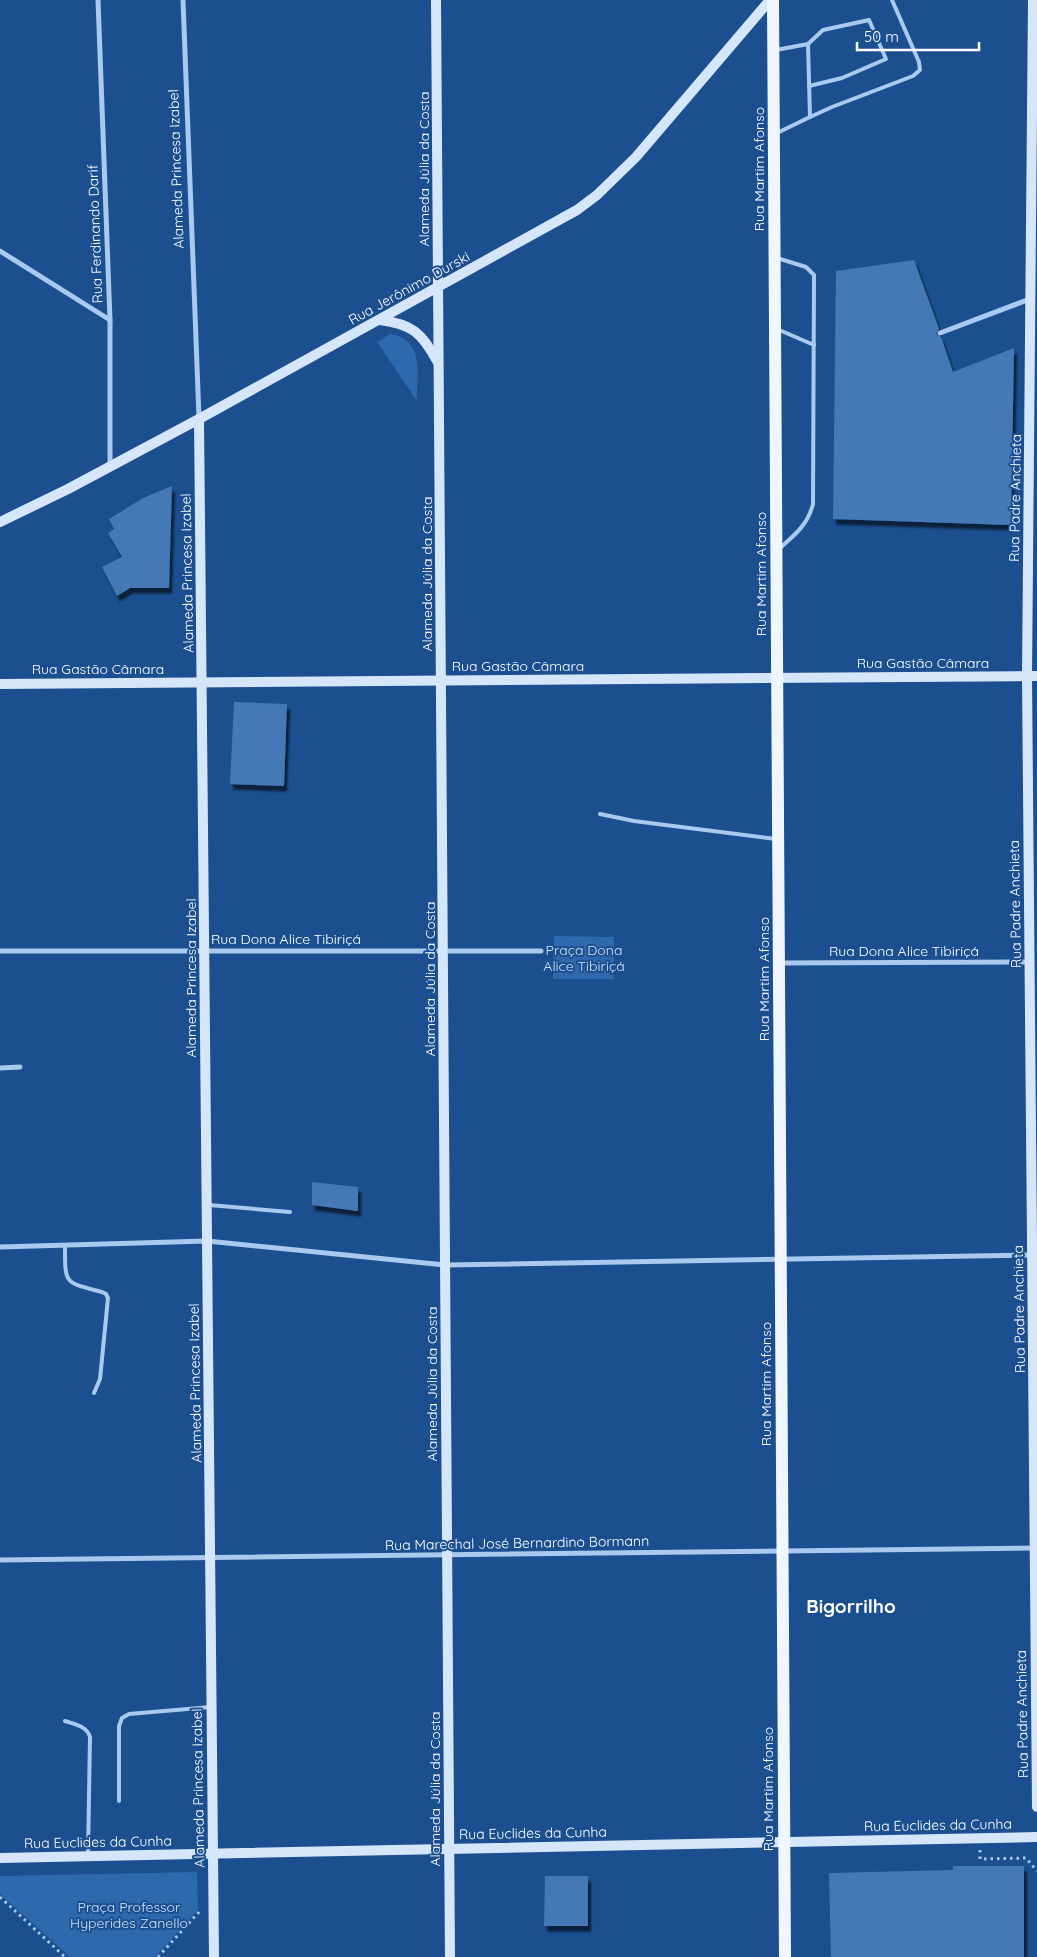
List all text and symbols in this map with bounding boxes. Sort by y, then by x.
scale bar [857,20,980,52]
text: 50 m [864,27,899,46]
street label: Alameda Princesa Izabel [164,89,188,249]
street label: Alameda Júlia da Costa [415,92,433,246]
street label: Rua Martim Afonso [750,107,768,231]
street label: Rua Ferdinando Darif [84,164,106,304]
street label: Rua Jerônimo Durski [345,247,473,329]
street label: Rua Padre Anchieta [1005,434,1025,562]
street label: Alameda Princesa Izabel [177,493,197,653]
street label: Alameda Júlia da Costa [418,497,436,651]
street label: Rua Martim Afonso [752,512,770,636]
street label: Rua Gastão Câmara [857,654,989,672]
street label: Rua Gastão Câmara [452,657,584,675]
street label: Rua Gastão Câmara [32,660,164,678]
street label: Rua Padre Anchieta [1005,840,1025,968]
street label: Alameda Princesa Izabel [182,898,200,1058]
street label: Alameda Júlia da Costa [421,902,439,1056]
street label: Rua Martim Afonso [755,917,773,1041]
street label: Rua Dona Alice Tibiriçá [211,930,361,948]
park label: Praça Dona Alice Tibiriçá [543,941,625,975]
street label: Rua Dona Alice Tibiriçá [829,942,979,960]
street label: Rua Padre Anchieta [1009,1245,1029,1373]
street label: Alameda Princesa Izabel [185,1303,205,1463]
street label: Alameda Júlia da Costa [423,1307,441,1461]
street label: Rua Martim Afonso [757,1322,775,1446]
street label: Rua Marechal José Bernardino Bormann [385,1532,649,1554]
district label: Bigorrilho [806,1594,896,1618]
street label: Rua Padre Anchieta [1012,1650,1032,1778]
street label: Alameda Princesa Izabel [188,1708,208,1868]
street label: Alameda Júlia da Costa [426,1712,444,1866]
street label: Rua Martim Afonso [759,1727,777,1851]
street label: Rua Euclides da Cunha [864,1815,1012,1835]
street label: Rua Euclides da Cunha [459,1823,607,1843]
street label: Rua Euclides da Cunha [24,1832,172,1852]
park label: Praça Professor Hyperides Zanello [70,1898,188,1932]

